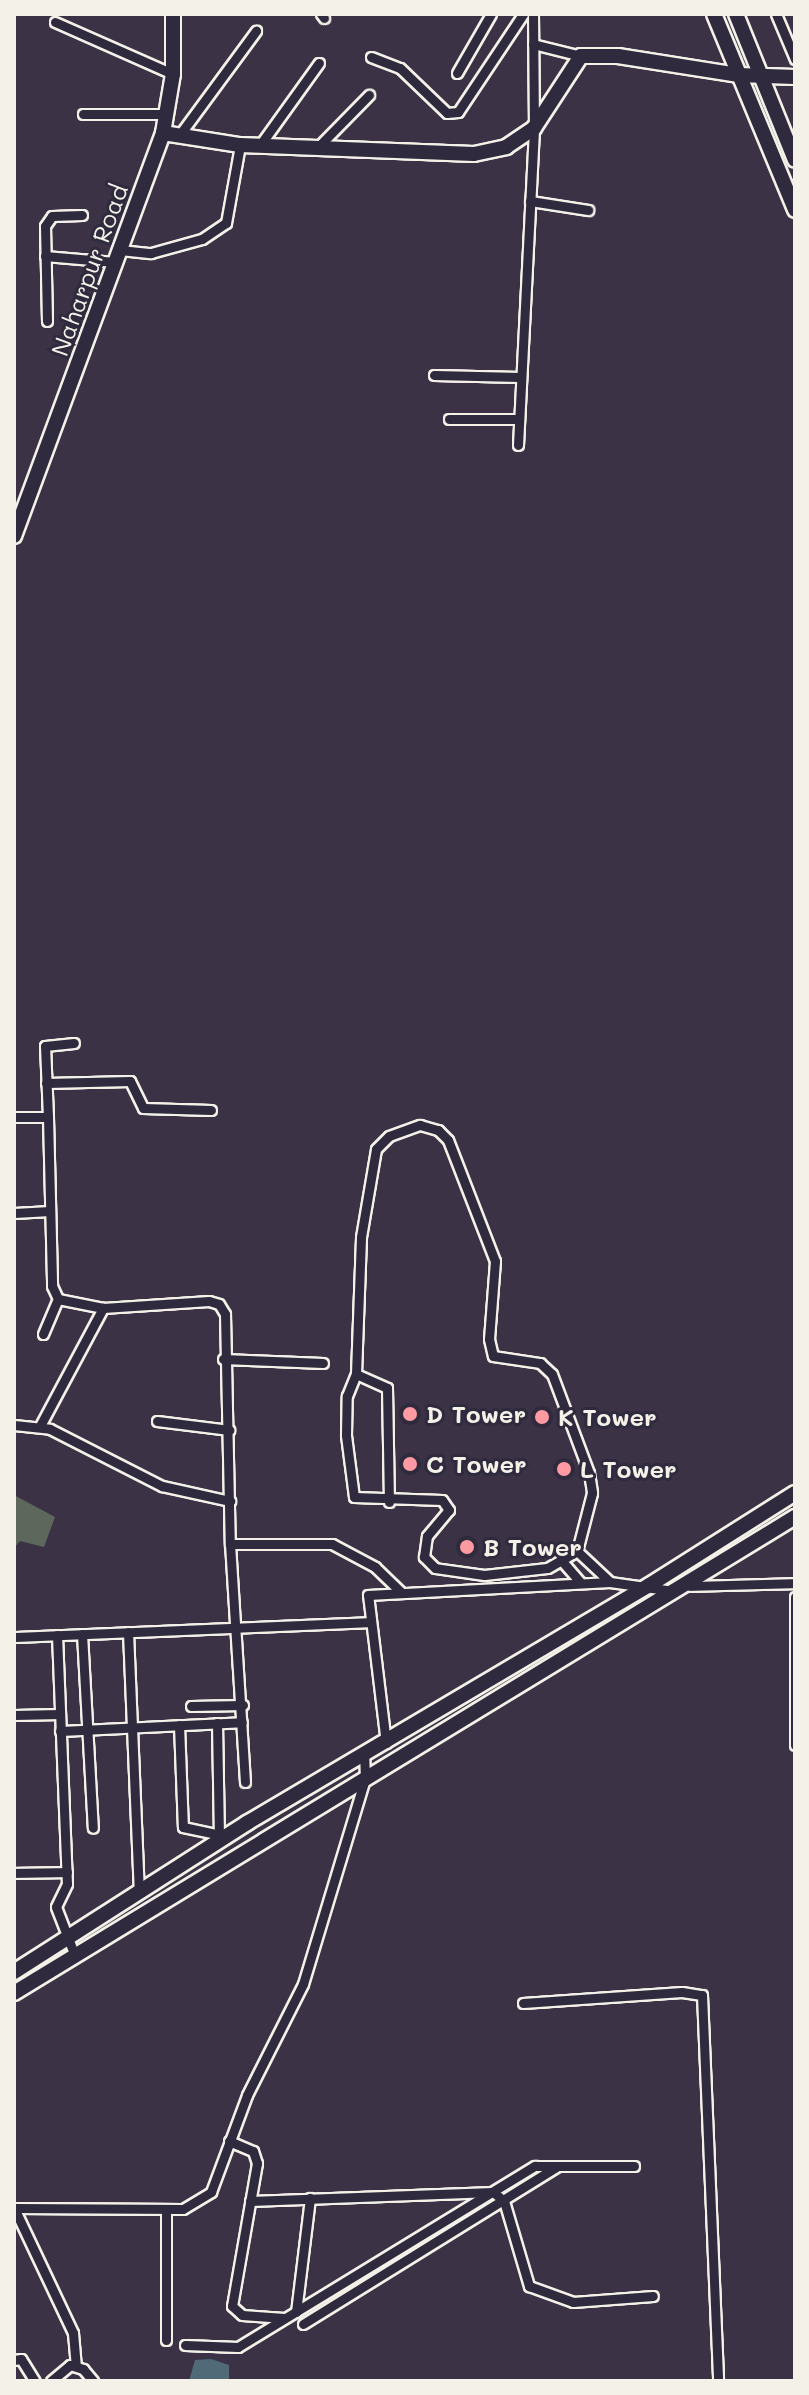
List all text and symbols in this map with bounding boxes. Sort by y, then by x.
street label: Naharpur Road [45,180,133,360]
place label: D Tower [426,1400,526,1428]
place label: K Tower [558,1403,656,1431]
marker: D Tower [401,1405,419,1423]
marker: K Tower [533,1408,551,1426]
place label: C Tower [426,1450,526,1478]
marker: C Tower [401,1455,419,1473]
place label: L Tower [580,1455,677,1483]
marker: L Tower [555,1460,573,1478]
place label: B Tower [483,1533,582,1561]
marker: B Tower [458,1538,476,1556]

